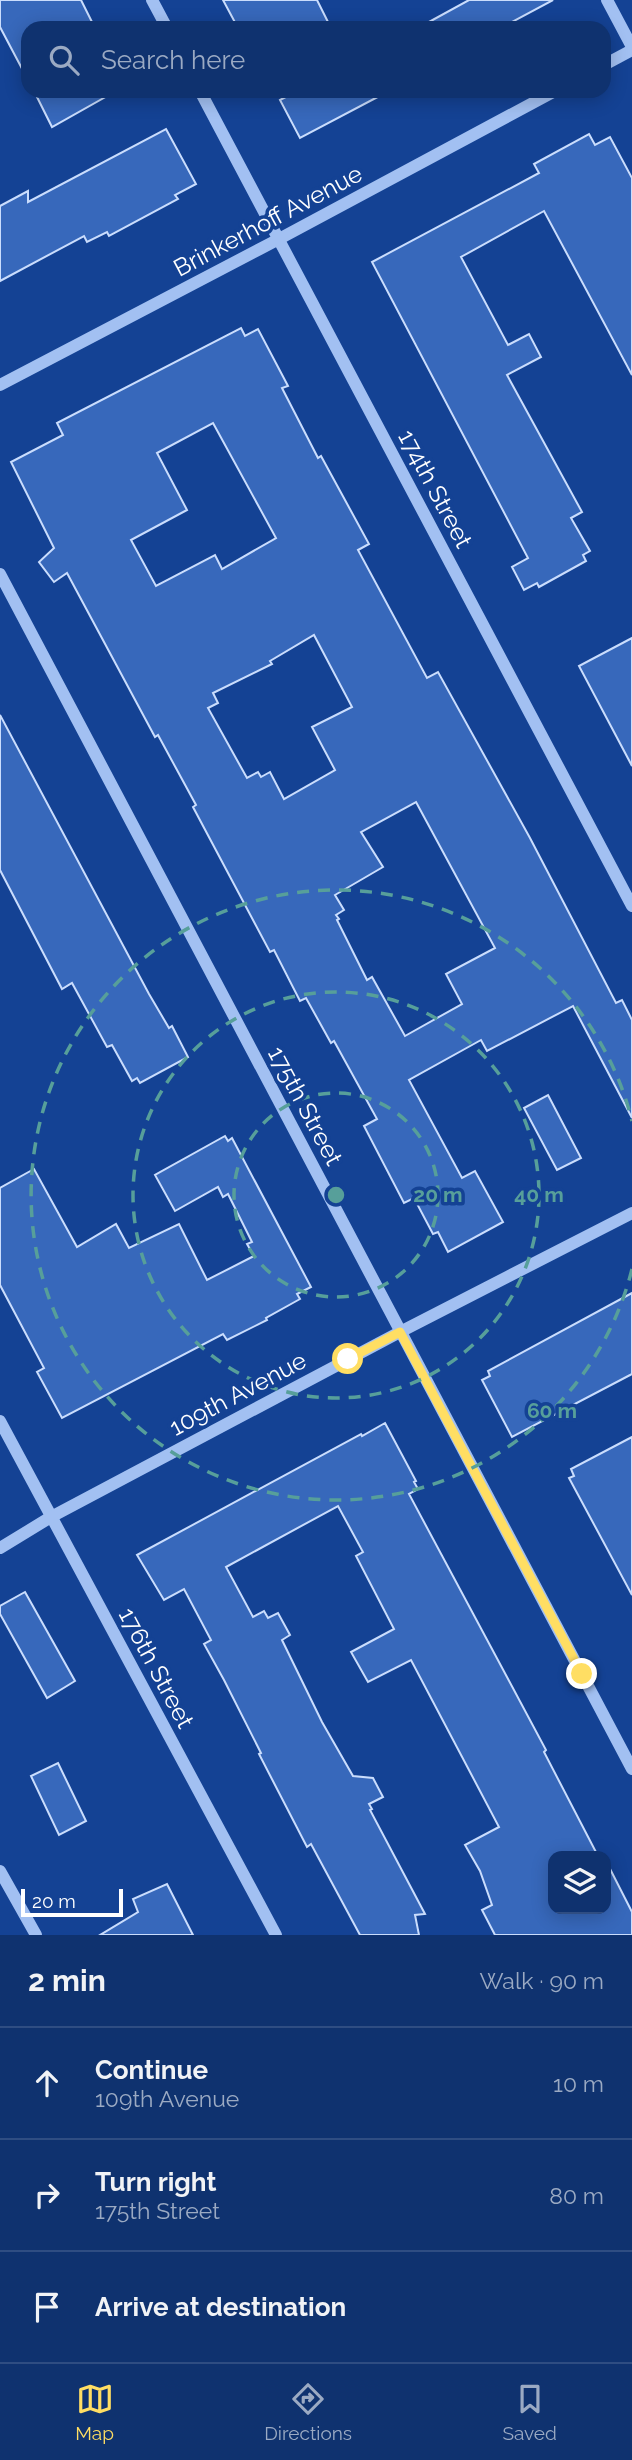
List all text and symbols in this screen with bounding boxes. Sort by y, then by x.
search box [21,21,611,98]
icon: search [45,41,83,79]
text: Search here [101,45,245,75]
street label: Brinkerhoff Avenue [169,159,367,282]
street label: 174th Street [392,425,479,553]
street label: 175th Street [262,1041,349,1170]
text: 20 m [413,1182,463,1207]
text: 40 m [514,1182,564,1207]
centre of rings [324,1183,348,1207]
route start [332,1343,363,1374]
street label: 109th Avenue [164,1345,311,1442]
text: 60 m [527,1398,577,1423]
street label: 176th Street [113,1603,200,1733]
route end [566,1658,597,1689]
map controls [548,1851,611,1914]
button: layers [548,1851,611,1914]
scale bar [21,1886,122,1918]
text: 20 m [32,1890,76,1912]
text: 2 min [28,1963,106,1998]
text: Walk · 90 m [480,1967,604,1994]
text: Continue [95,2055,208,2085]
icon: ahead [28,2064,66,2102]
text: 10 m [553,2070,604,2097]
text: 109th Avenue [95,2085,239,2112]
text: Turn right [95,2167,216,2197]
icon: right [28,2176,66,2214]
text: 80 m [549,2182,604,2209]
text: 175th Street [95,2197,220,2224]
icon: arrive [28,2288,66,2326]
text: Arrive at destination [95,2292,346,2322]
tab: Map [75,2380,114,2444]
tab: Directions [264,2380,352,2444]
tab: Saved [502,2380,557,2444]

